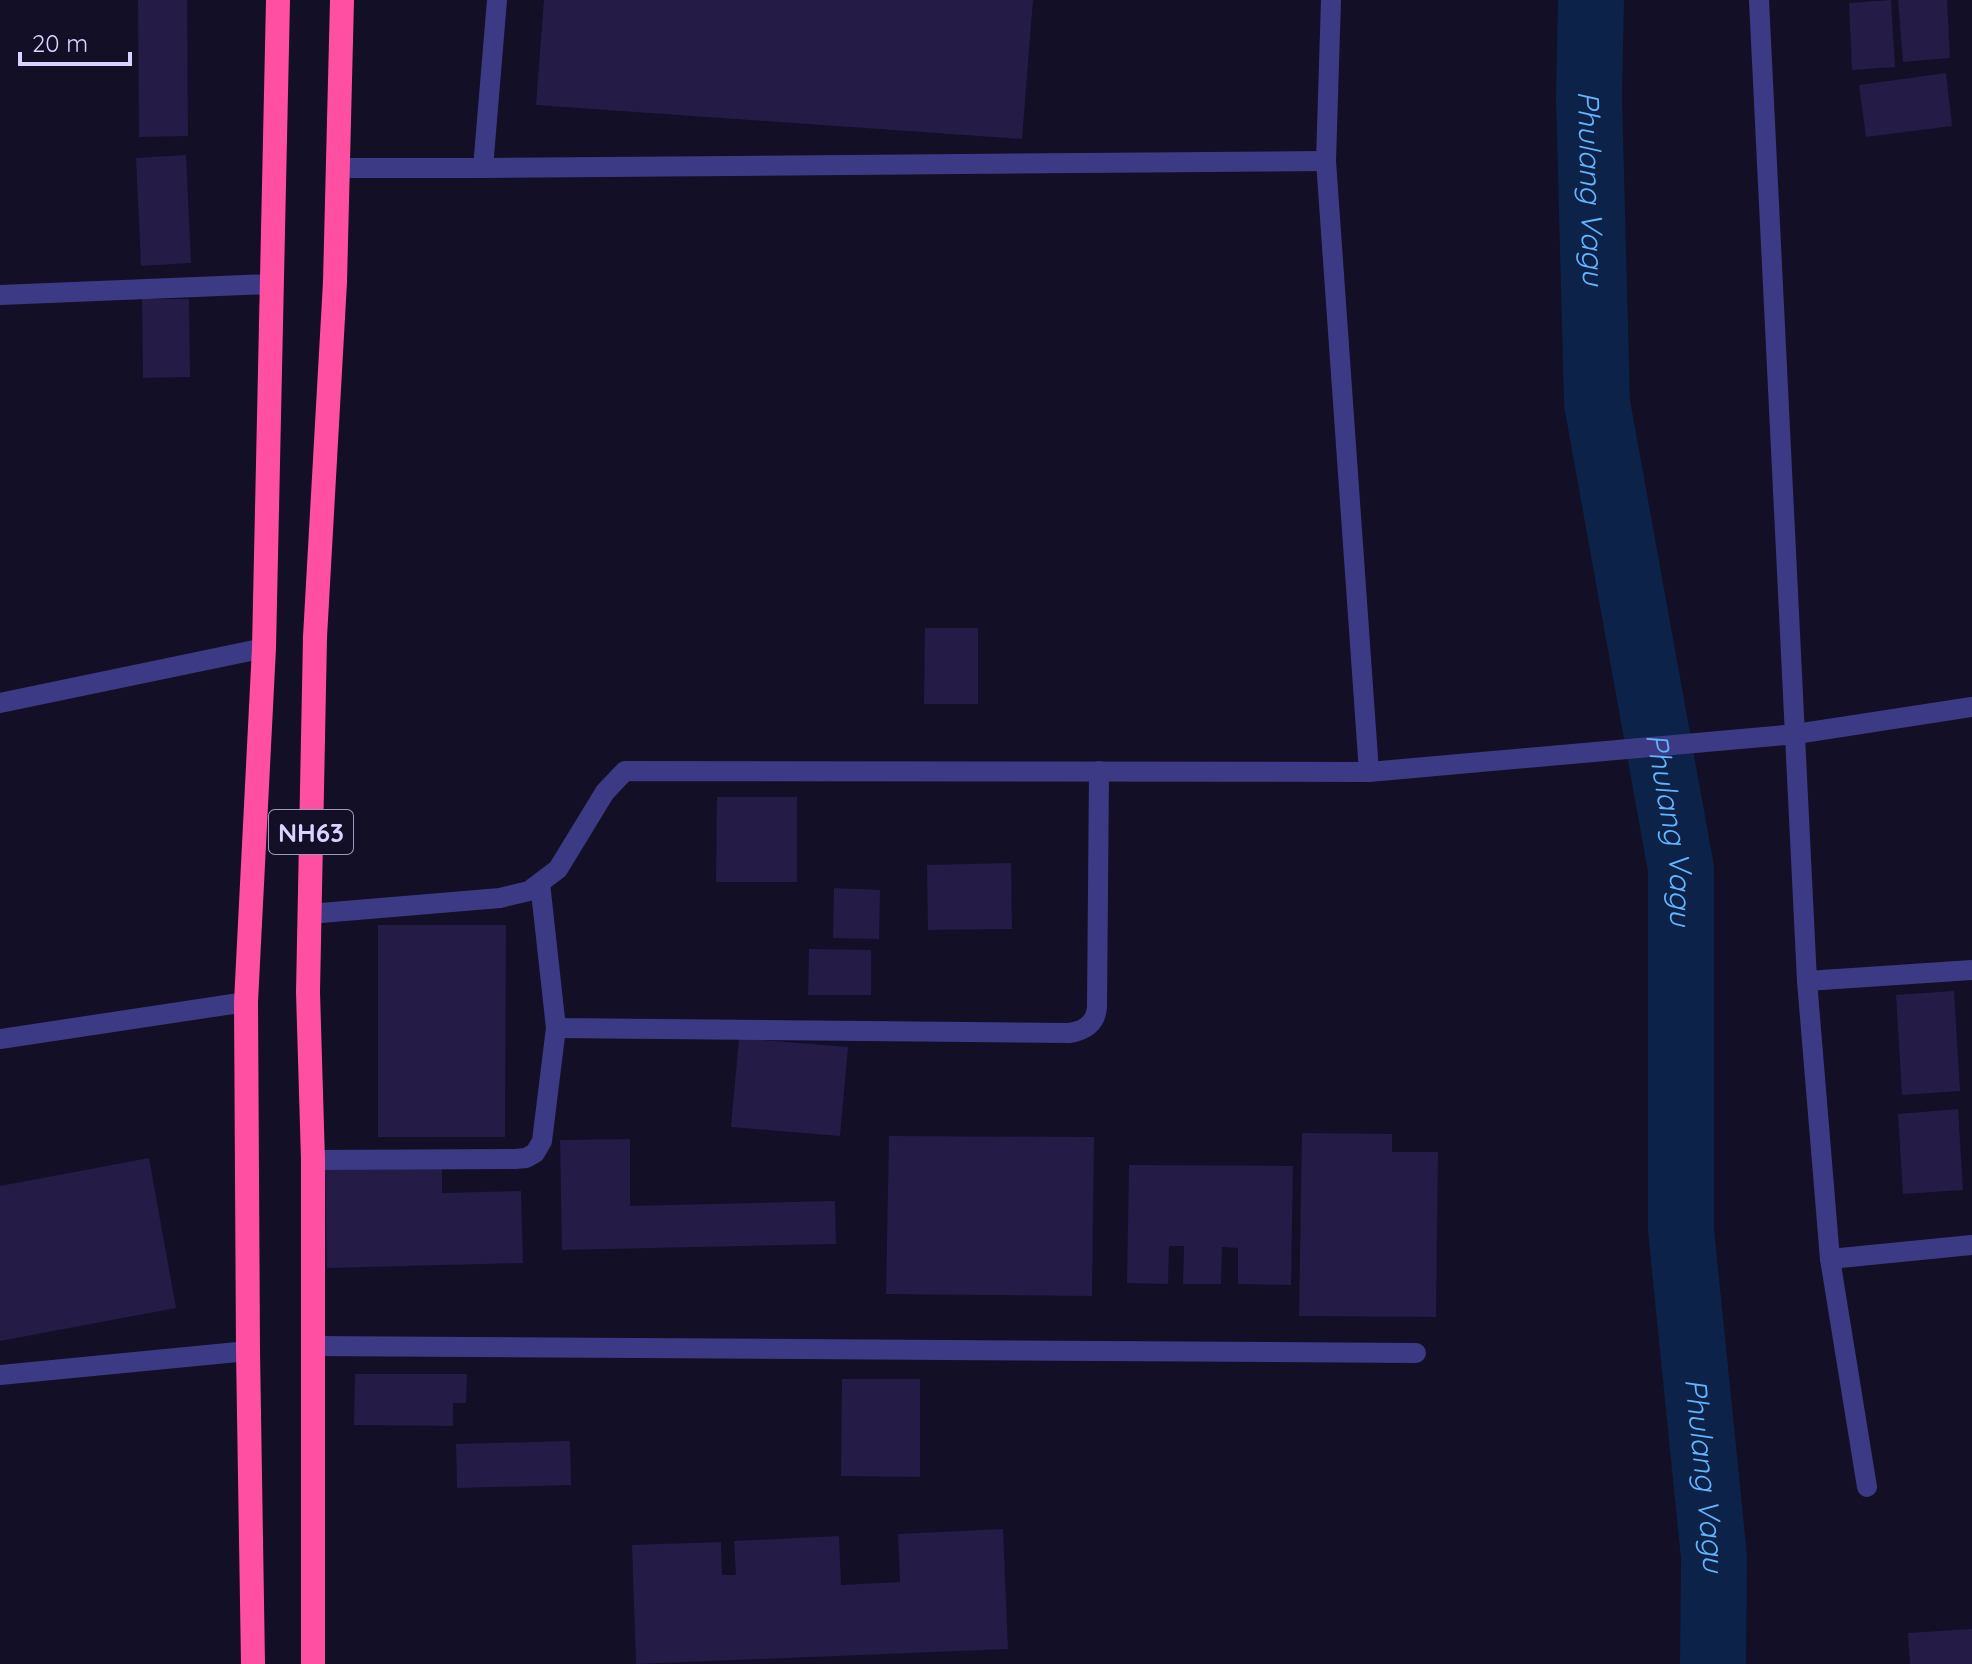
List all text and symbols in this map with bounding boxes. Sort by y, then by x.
scale bar [20,16,130,66]
text: 20 m [32,28,88,58]
water label: Phulang Vagu [1570,90,1613,288]
water label: Phulang Vagu [1638,730,1701,928]
road number: NH63 [269,810,353,854]
water label: Phulang Vagu [1677,1376,1733,1574]

